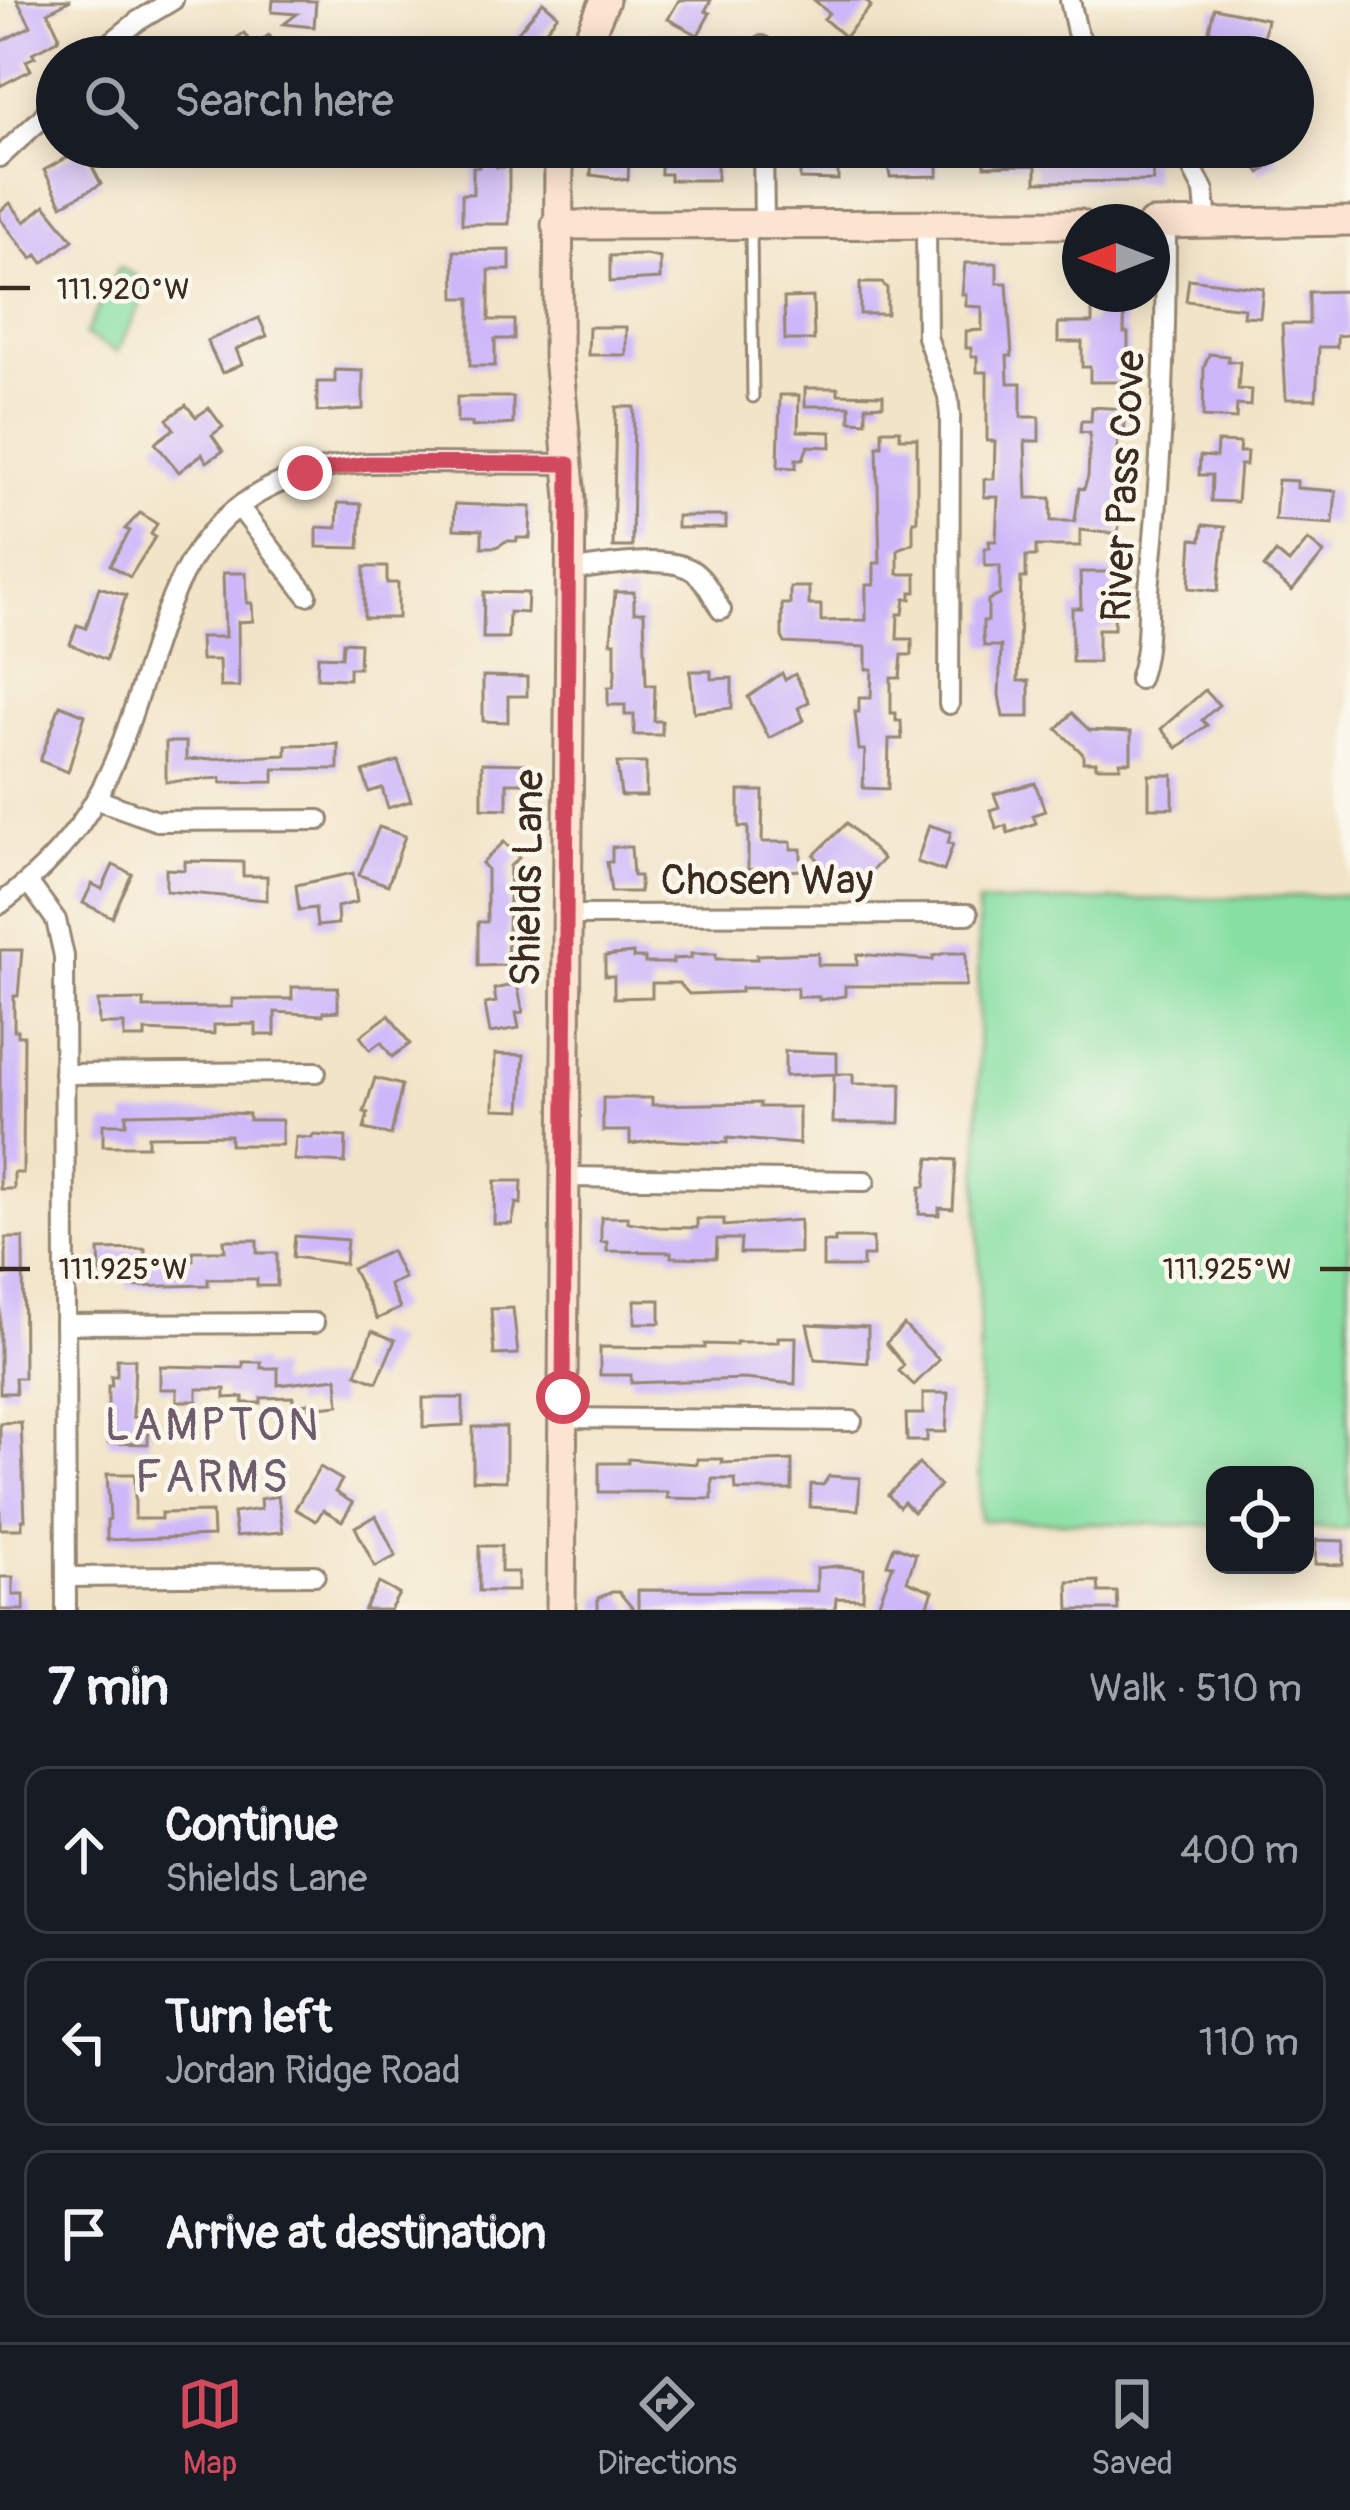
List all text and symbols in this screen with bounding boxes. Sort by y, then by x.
search box [36,36,1314,168]
icon: search [78,69,144,135]
text: Search here [174,74,394,130]
north arrow [1062,204,1170,312]
text: 111.920°W [56,271,190,308]
street label: River Pass Cove [1091,348,1157,624]
route end [278,446,332,500]
street label: Shields Lane [500,768,556,987]
street label: Chosen Way [660,855,874,907]
text: 111.925°W [59,1251,188,1288]
text: 111.925°W [1163,1251,1292,1288]
route start [536,1370,590,1424]
district label: LAMPTON FARMS [105,1398,321,1506]
map controls [1206,1466,1314,1574]
button: locate [1206,1466,1314,1574]
text: 7 min [48,1656,169,1720]
text: Walk · 510 m [1089,1664,1302,1713]
text: Continue [165,1798,338,1854]
icon: ahead [51,1817,117,1883]
text: 400 m [1180,1826,1299,1875]
text: Shields Lane [165,1854,367,1903]
text: Turn left [165,1990,332,2046]
icon: left [51,2009,117,2075]
text: 110 m [1199,2018,1299,2067]
text: Jordan Ridge Road [165,2046,461,2095]
icon: arrive [51,2201,117,2267]
text: Arrive at destination [165,2206,546,2262]
tab: Map [177,2371,243,2484]
tab: Directions [597,2371,737,2484]
tab: Saved [1091,2371,1173,2484]

